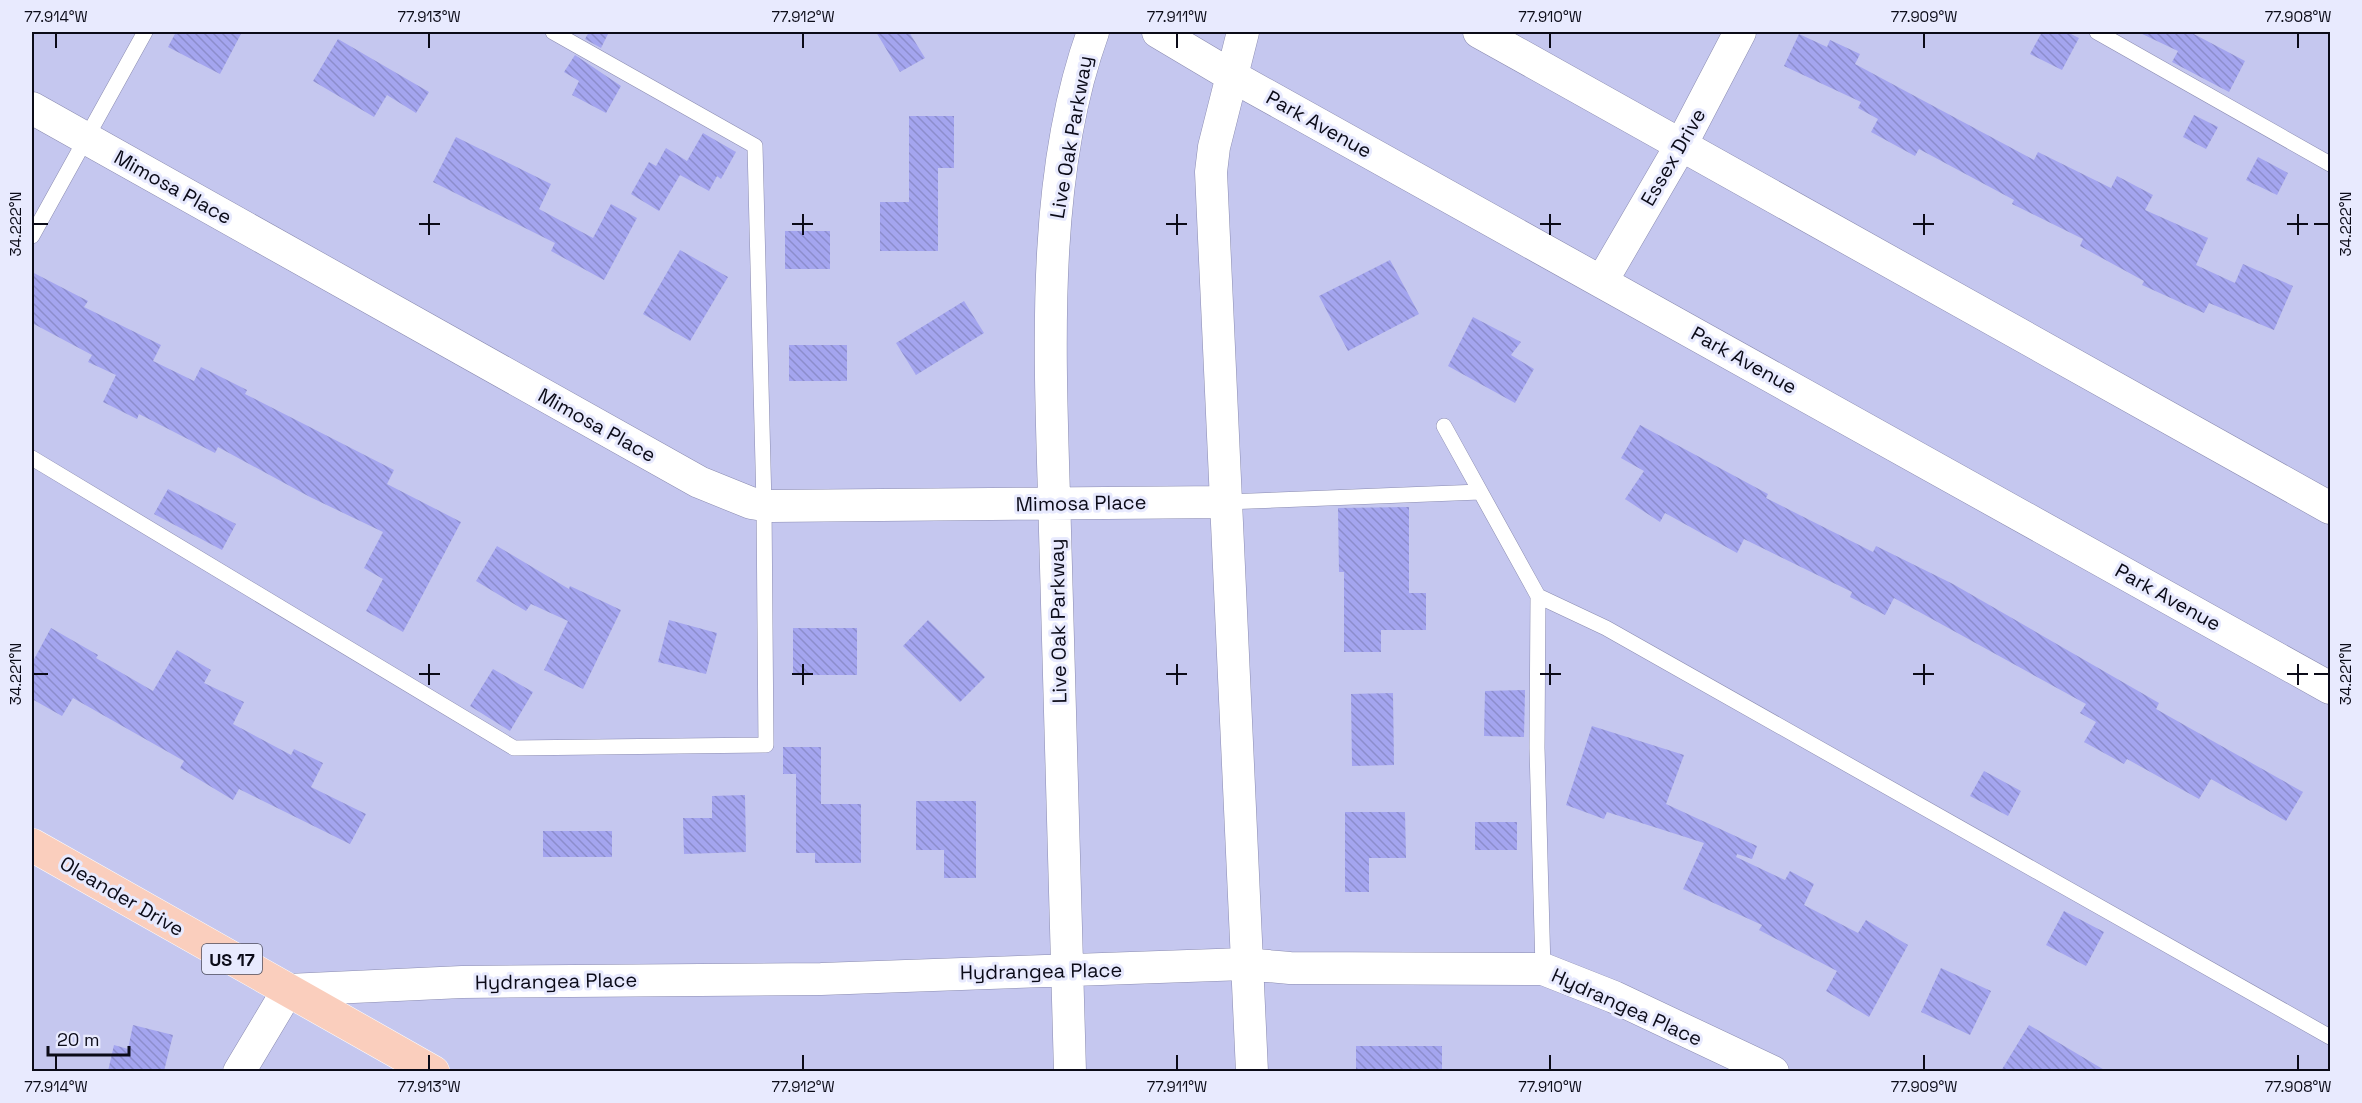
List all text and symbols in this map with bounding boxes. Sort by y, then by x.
text: 77.914°W [24,7,88,26]
text: 77.913°W [397,7,461,26]
text: 77.912°W [771,7,835,26]
text: 77.911°W [1147,7,1207,26]
text: 77.910°W [1518,7,1582,26]
text: 77.909°W [1891,7,1957,26]
text: 77.908°W [2265,7,2331,26]
street label: Live Oak Parkway [1044,54,1098,220]
street label: Park Avenue [1261,84,1377,164]
street label: Essex Drive [1635,104,1711,210]
street label: Mimosa Place [109,144,237,230]
text: 34.222°N [6,191,25,257]
text: 34.222°N [2336,191,2355,257]
street label: Park Avenue [1686,320,1802,400]
street label: Mimosa Place [533,382,661,468]
street label: Mimosa Place [1015,489,1147,517]
street label: Live Oak Parkway [1044,538,1072,704]
street label: Park Avenue [2110,557,2226,637]
text: 34.221°N [6,643,25,705]
text: 34.221°N [2336,643,2355,705]
street label: Oleander Drive [55,850,189,942]
road number: US 17 [202,944,262,974]
street label: Hydrangea Place [960,957,1122,985]
street label: Hydrangea Place [1547,962,1707,1052]
street label: Hydrangea Place [475,967,637,995]
scale bar [48,1019,129,1057]
text: 20 m [57,1028,100,1051]
text: 77.914°W [24,1077,88,1096]
text: 77.913°W [397,1077,461,1096]
text: 77.912°W [771,1077,835,1096]
text: 77.911°W [1147,1077,1207,1096]
text: 77.910°W [1518,1077,1582,1096]
text: 77.909°W [1891,1077,1957,1096]
text: 77.908°W [2265,1077,2331,1096]

